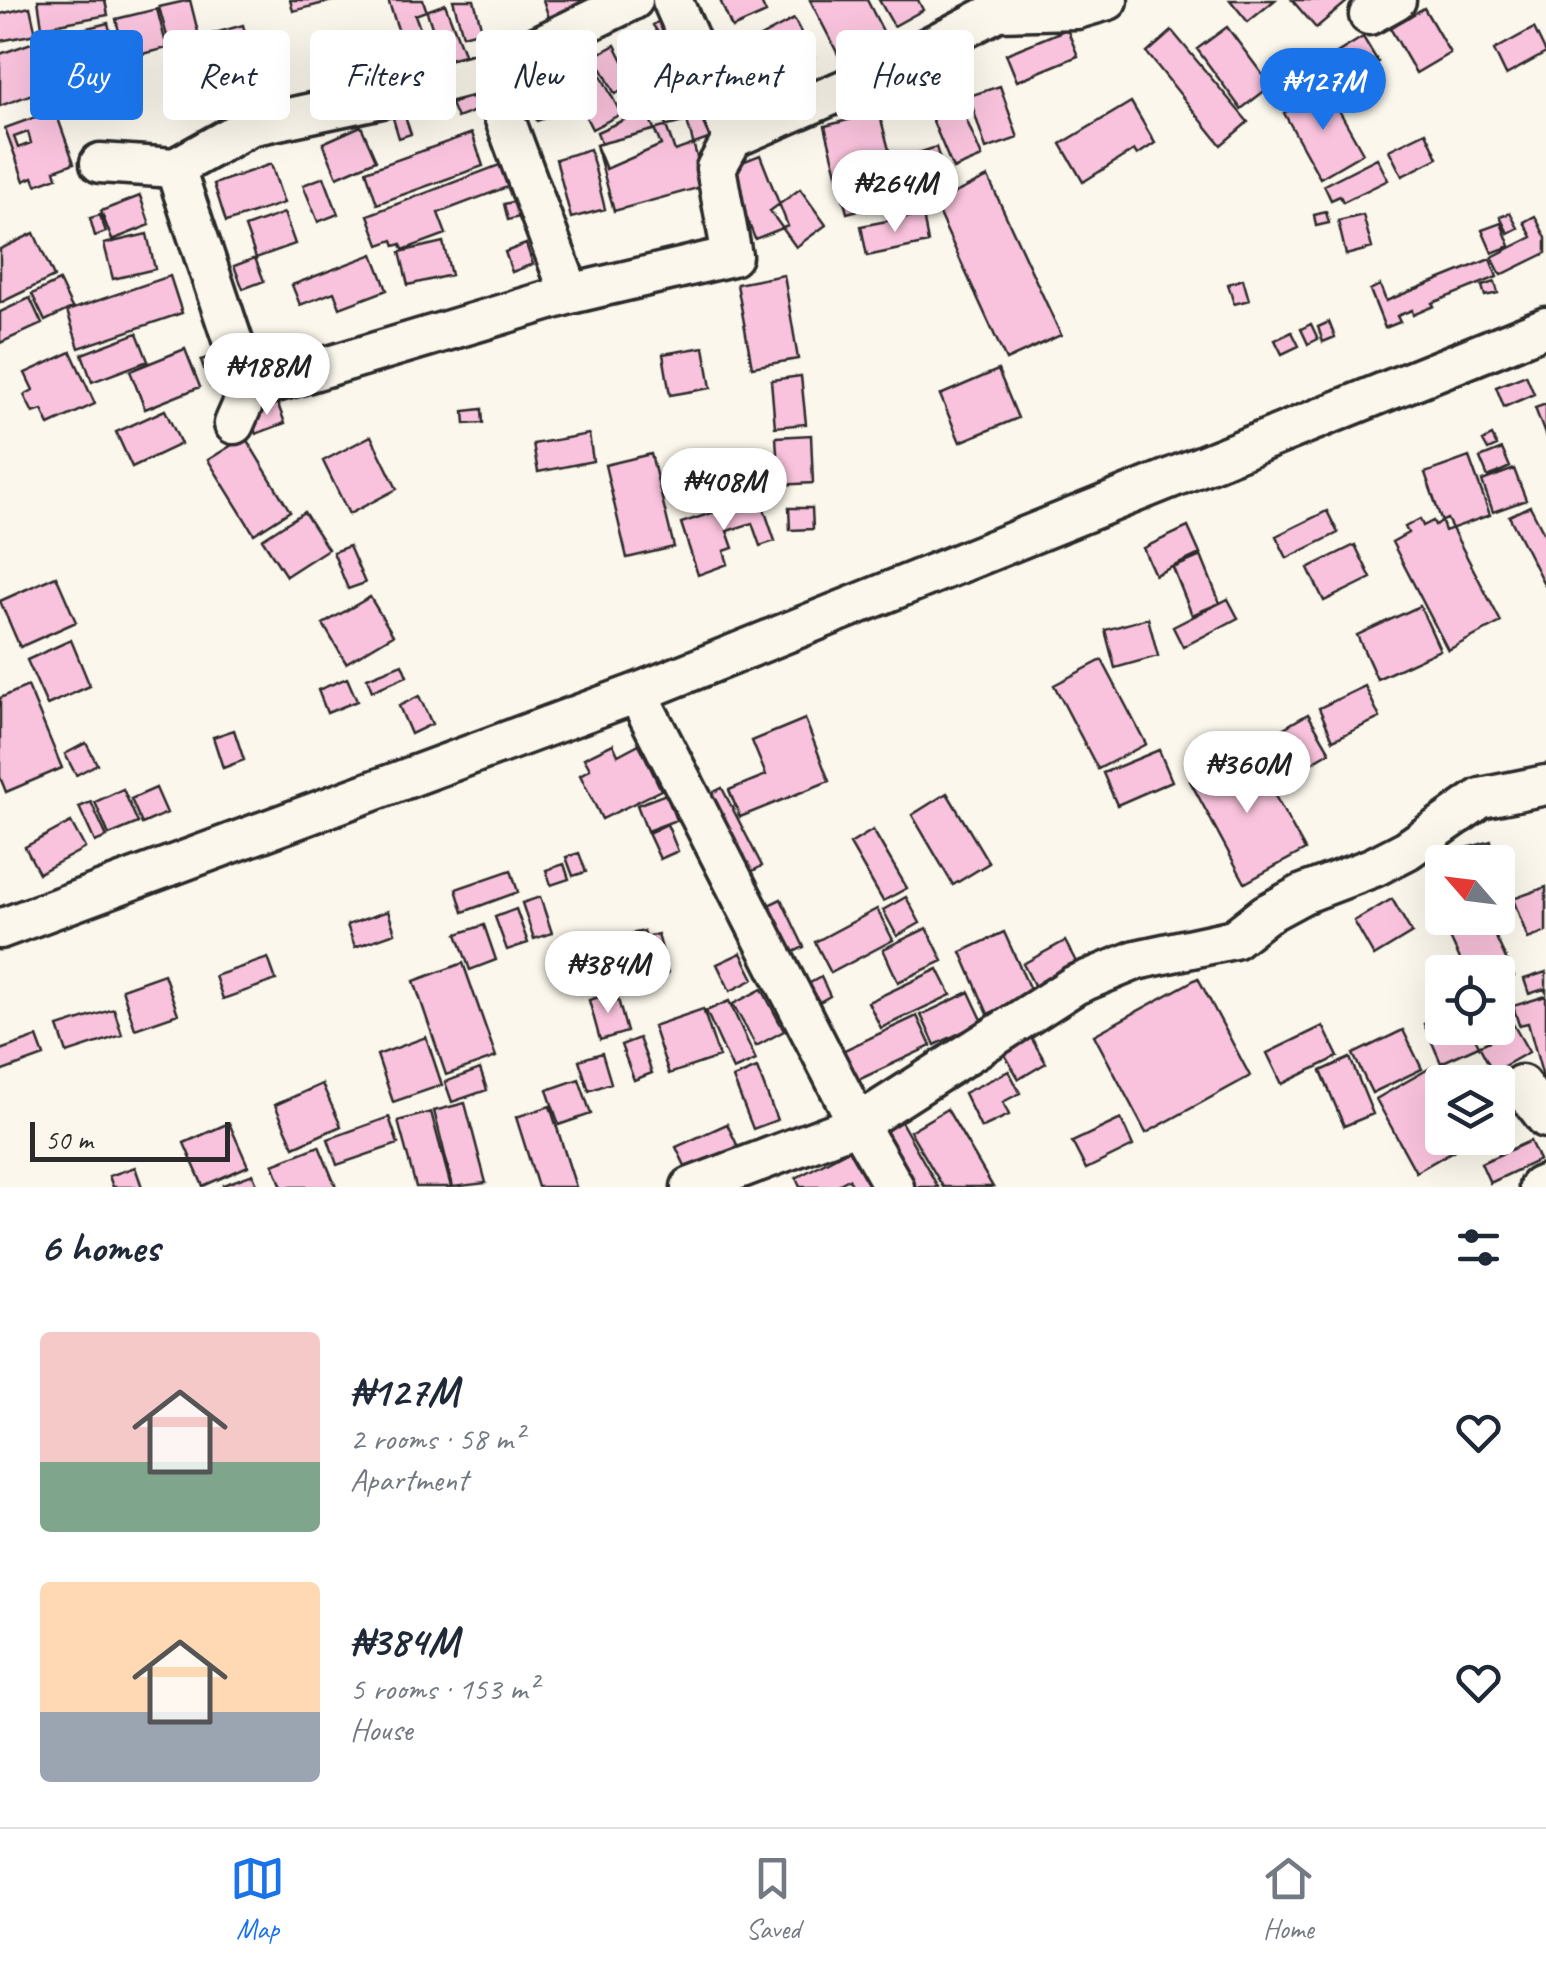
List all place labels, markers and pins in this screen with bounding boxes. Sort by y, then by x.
pin: ₦127M [1253,48,1393,133]
pin: ₦264M [825,150,965,235]
pin: ₦188M [197,333,337,418]
pin: ₦408M [654,448,794,533]
pin: ₦360M [1177,731,1317,816]
pin: ₦384M [538,931,678,1016]

